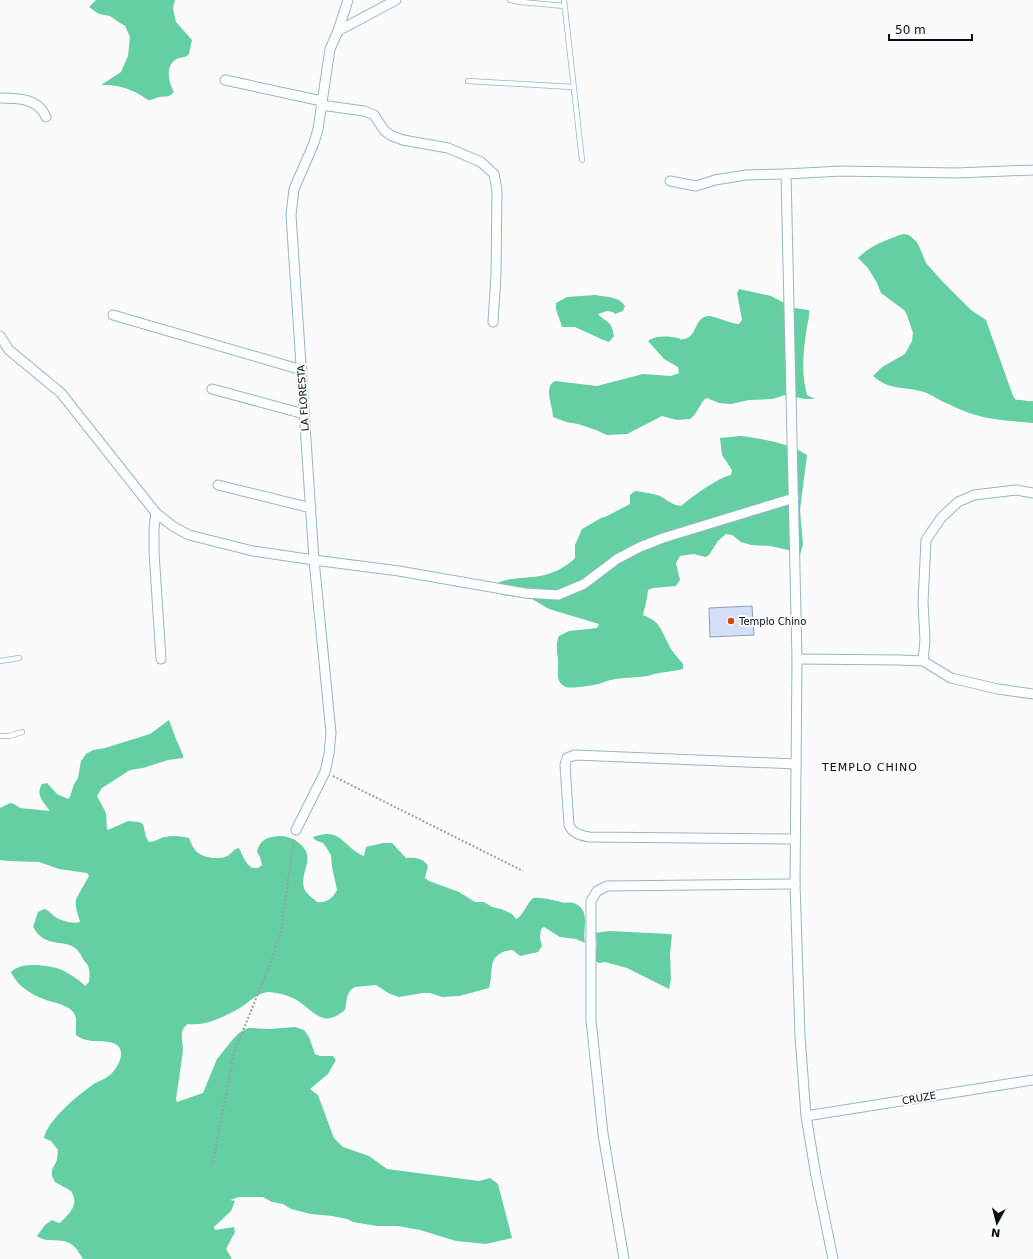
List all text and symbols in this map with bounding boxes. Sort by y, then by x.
scale bar [889,16,972,42]
text: 50 m [895,23,926,37]
street label: LA FLORESTA [295,364,311,432]
marker: Templo Chino [726,616,736,626]
place label: Templo Chino [738,616,806,627]
district label: TEMPLO CHINO [821,761,918,774]
street label: CRUZE [901,1090,937,1106]
north arrow [977,1203,1017,1243]
text: N [990,1225,1001,1239]

